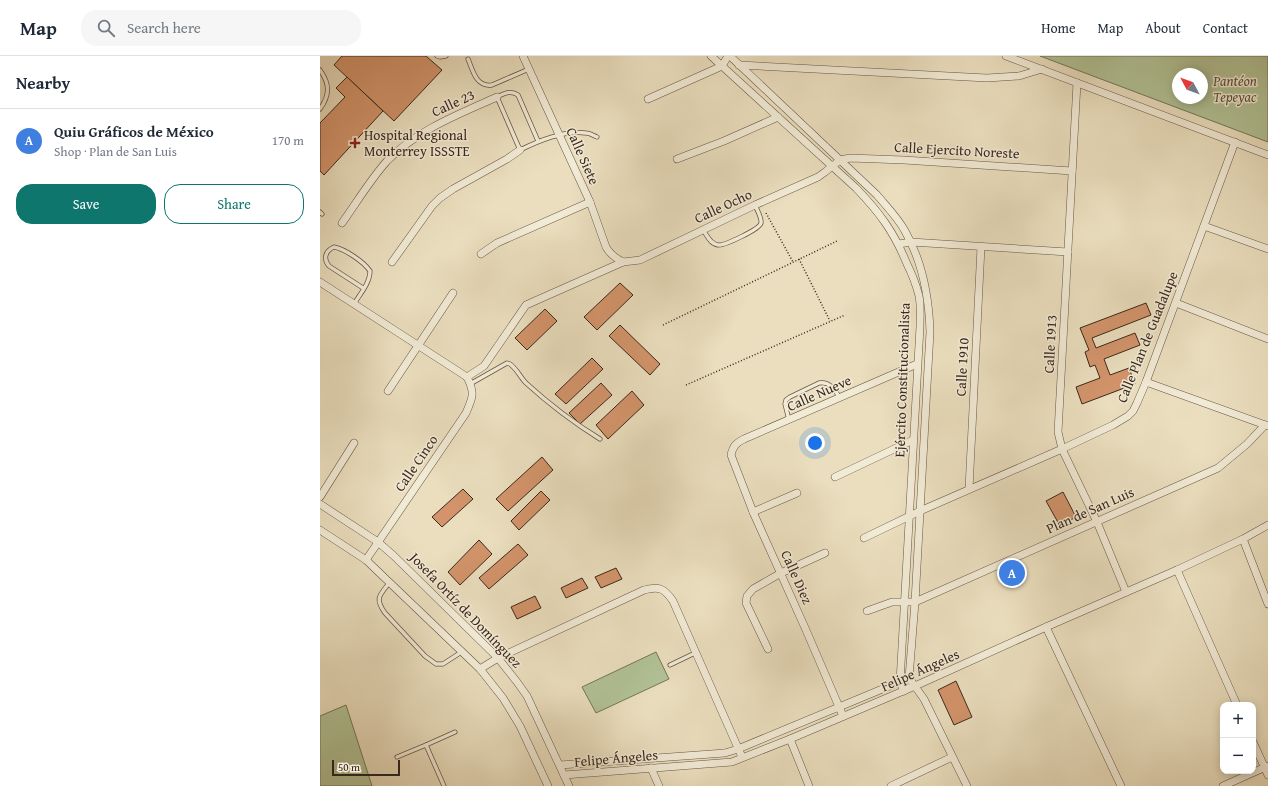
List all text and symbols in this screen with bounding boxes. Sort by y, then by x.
search box [81,10,361,46]
text: Map [20,14,57,42]
icon: search [95,17,117,39]
text: Search here [127,17,201,38]
text: Home [1041,18,1076,38]
text: Map [1098,18,1123,38]
text: About [1145,18,1181,38]
text: Contact [1203,18,1248,38]
north arrow [1172,68,1208,104]
text: Nearby [16,70,70,95]
park label: Pantéon Tepeyac [1212,71,1257,107]
street label: Calle 23 [428,84,478,122]
text: Quiu Gráficos de México [54,121,214,142]
street label: Calle Siete [562,124,605,188]
place label: Hospital Regional Monterrey ISSSTE [364,125,470,161]
text: A [25,131,33,150]
text: 170 m [272,131,304,150]
marker: Hospital Regional Monterrey ISSSTE [349,137,361,149]
street label: Calle Ejercito Noreste [894,137,1021,163]
text: Shop · Plan de San Luis [54,142,177,161]
button: Save [16,184,156,224]
button: Share [164,184,304,224]
street label: Calle Ocho [691,184,755,228]
street label: Calle Plan de Guadalupe [1111,268,1183,406]
street label: Ejército Constitucionalista [889,302,915,458]
street label: Calle 1913 [1038,314,1062,374]
street label: Calle 1910 [950,337,974,397]
street label: Calle Nueve [784,370,855,416]
street label: Calle Cinco [390,431,442,495]
your location [805,433,825,453]
street label: Plan de San Luis [1043,482,1137,538]
street label: Josefa Ortíz de Domínguez [404,546,526,672]
street label: Calle Diez [776,547,818,607]
pin: A [999,558,1025,588]
street label: Felipe Ángeles [878,644,962,696]
map controls [1220,702,1256,774]
button: + [1220,702,1256,738]
button: − [1220,738,1256,774]
street label: Felipe Ángeles [573,744,659,772]
scale bar [332,758,400,777]
text: 50 m [338,759,360,775]

